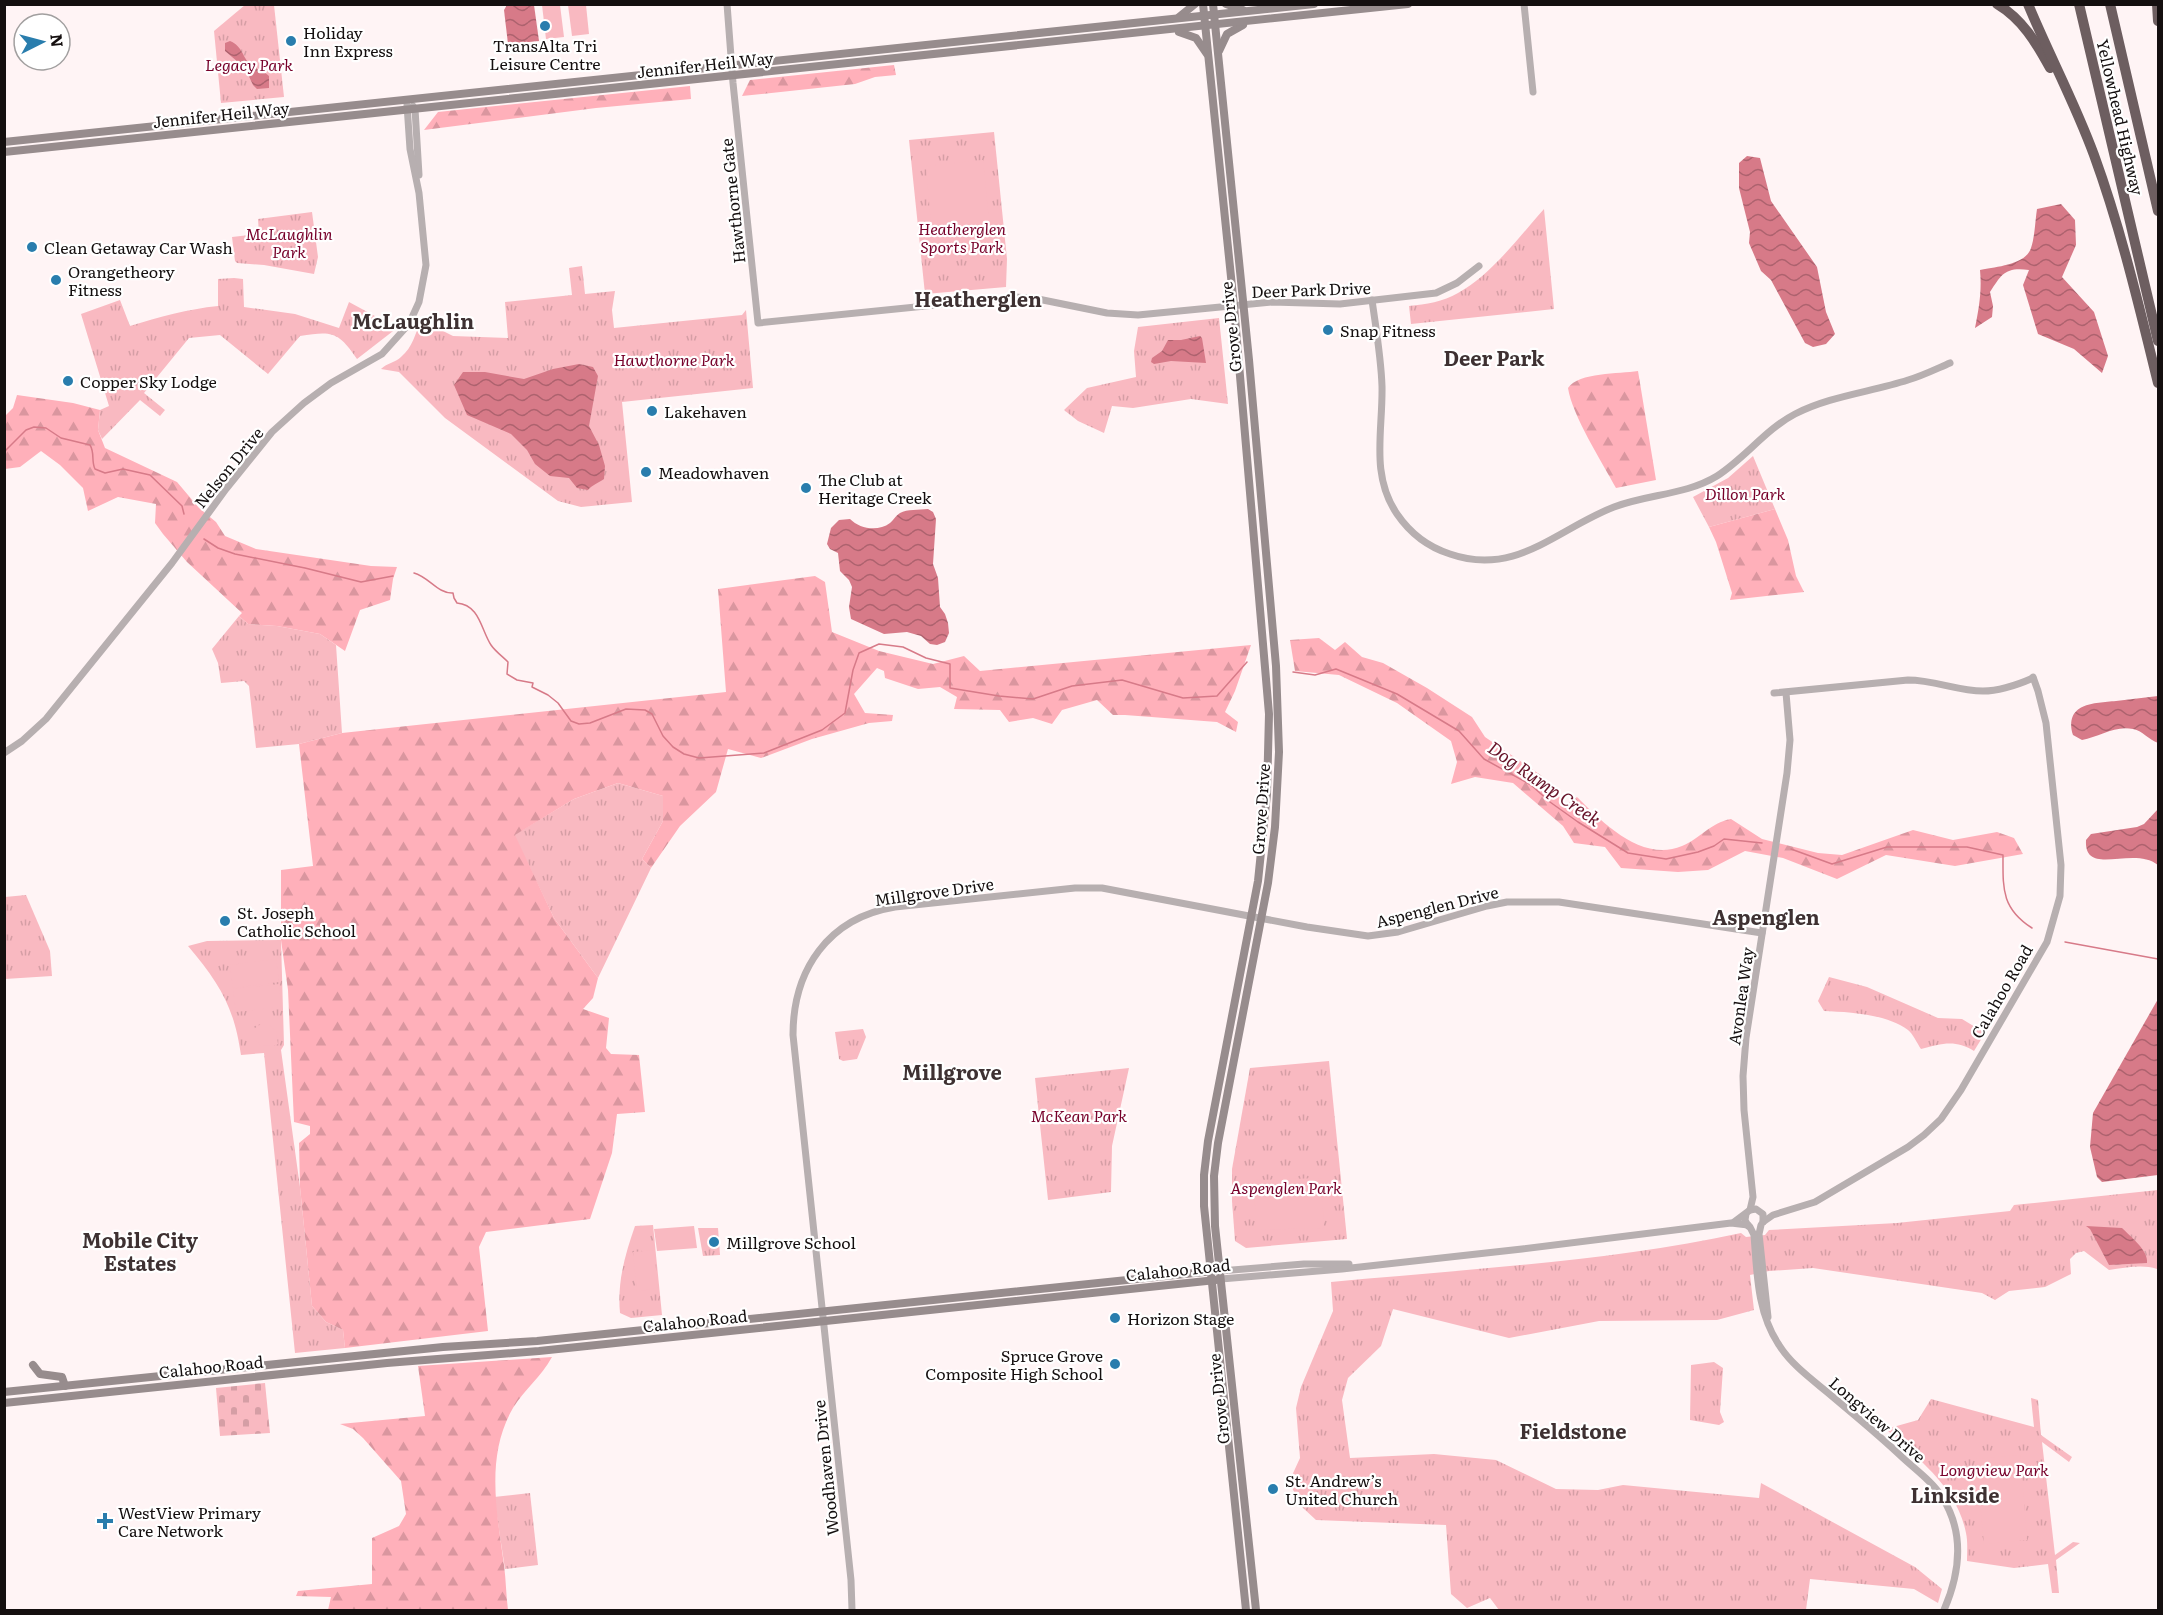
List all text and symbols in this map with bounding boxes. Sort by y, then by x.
north arrow [12,12,72,72]
marker: TransAlta Tri Leisure Centre [538,19,552,33]
place label: Holiday Inn Express [303,20,393,62]
text: N [45,32,71,48]
place label: TransAlta Tri Leisure Centre [489,33,601,75]
marker: Holiday Inn Express [284,34,298,48]
street label: Yellowhead Highway [2091,37,2151,198]
street label: Jennifer Heil Way [635,45,775,83]
park label: Legacy Park [205,52,293,76]
street label: Jennifer Heil Way [151,95,291,133]
street label: Hawthorne Gate [713,137,751,265]
park label: Heatherglen Sports Park [918,216,1006,258]
park label: McLaughlin Park [246,221,333,263]
place label: Clean Getaway Car Wash [44,235,233,259]
marker: Clean Getaway Car Wash [25,240,39,254]
place label: Orangetheory Fitness [68,259,176,301]
marker: Orangetheory Fitness [49,273,63,287]
street label: Deer Park Drive [1251,275,1371,303]
street label: Grove Drive [1213,280,1247,374]
district label: Heatherglen [914,283,1042,313]
district label: McLaughlin [352,305,474,335]
place label: Snap Fitness [1340,318,1435,342]
marker: Snap Fitness [1321,323,1335,337]
district label: Deer Park [1443,342,1545,372]
park label: Hawthorne Park [613,347,735,371]
place label: Copper Sky Lodge [80,369,217,393]
marker: Copper Sky Lodge [61,374,75,388]
place label: Lakehaven [664,399,747,423]
marker: Lakehaven [645,404,659,418]
street label: Nelson Drive [188,421,268,513]
place label: Meadowhaven [658,460,770,484]
marker: Meadowhaven [639,465,653,479]
place label: The Club at Heritage Creek [818,467,932,509]
marker: The Club at Heritage Creek [799,481,813,495]
park label: Dillon Park [1705,481,1785,505]
water label: Dog Rump Creek [1483,734,1607,832]
street label: Grove Drive [1245,763,1275,855]
street label: Millgrove Drive [873,871,995,911]
street label: Aspenglen Drive [1373,879,1501,933]
place label: St. Joseph Catholic School [237,900,356,942]
district label: Aspenglen [1712,901,1820,931]
marker: St. Joseph Catholic School [218,914,232,928]
street label: Calahoo Road [1964,939,2038,1042]
street label: Avonlea Way [1721,945,1759,1047]
district label: Millgrove [902,1056,1002,1086]
park label: McKean Park [1031,1103,1127,1127]
park label: Aspenglen Park [1230,1175,1342,1199]
district label: Mobile City Estates [82,1224,199,1277]
place label: Millgrove School [726,1230,856,1254]
marker: Millgrove School [707,1235,721,1249]
street label: Calahoo Road [1125,1252,1232,1286]
street label: Calahoo Road [642,1303,749,1337]
place label: Horizon Stage [1127,1306,1234,1330]
marker: Horizon Stage [1108,1311,1122,1325]
place label: Spruce Grove Composite High School [925,1343,1103,1385]
street label: Calahoo Road [158,1349,265,1383]
street label: Grove Drive [1201,1352,1235,1446]
marker: Spruce Grove Composite High School [1108,1357,1122,1371]
street label: Longview Drive [1825,1370,1931,1468]
street label: Woodhaven Drive [806,1399,844,1537]
district label: Fieldstone [1519,1415,1627,1445]
park label: Longview Park [1939,1457,2049,1481]
place label: St. Andrew’s United Church [1285,1468,1398,1510]
district label: Linkside [1910,1479,2000,1509]
marker: St. Andrew’s United Church [1266,1482,1280,1496]
place label: WestView Primary Care Network [118,1500,262,1542]
marker: WestView Primary Care Network [96,1512,114,1530]

